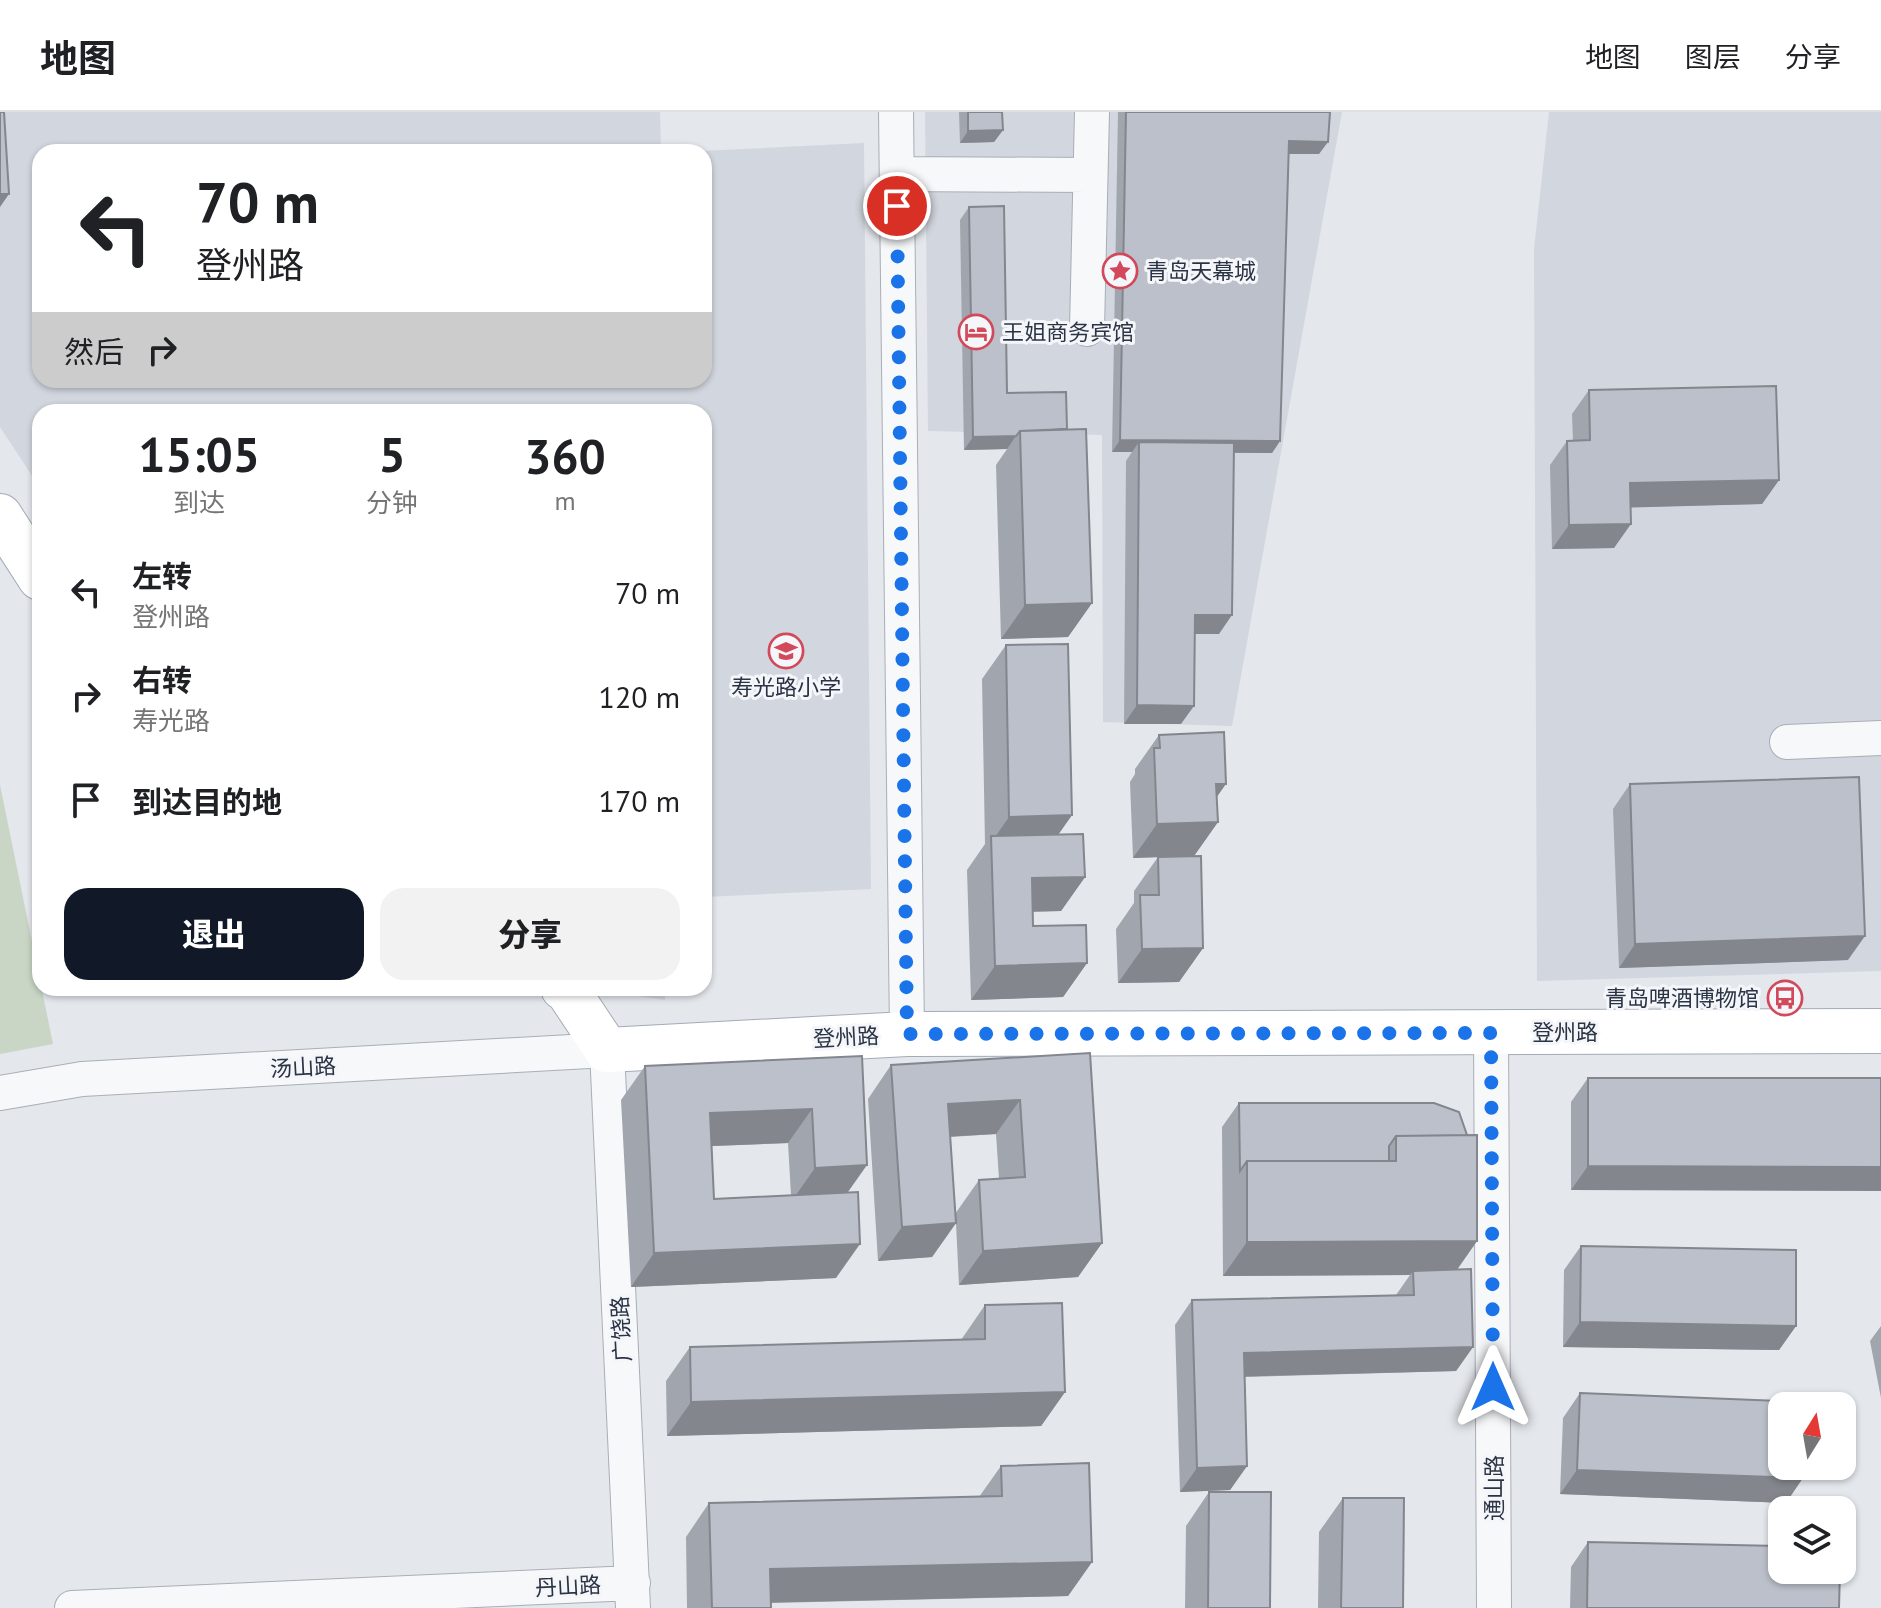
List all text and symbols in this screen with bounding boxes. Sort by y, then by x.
text: 地图 [40,33,116,82]
text: 地图 [1585,38,1641,75]
text: 图层 [1685,38,1741,75]
text: 分享 [1785,38,1841,75]
text: 70 m [196,166,319,238]
pin [863,172,931,240]
icon: left [64,176,168,280]
icon: arrive [875,184,919,228]
text: 登州路 [196,241,304,288]
place icon: 青岛天幕城 [1101,252,1139,290]
place label: 青岛天幕城 [1146,257,1256,285]
hotel icon: 王姐商务宾馆 [957,313,995,351]
place label: 王姐商务宾馆 [1002,318,1134,346]
icon: right [140,328,184,372]
text: 然后 [64,332,124,371]
text: 15:05 [138,423,260,485]
text: 5 [378,423,406,485]
text: 360 [524,425,606,487]
text: m [554,484,576,517]
text: 到达 [173,486,225,519]
text: 分钟 [366,486,418,519]
text: 左转 [132,556,192,595]
icon: left [64,570,108,614]
text: 70 m [615,573,680,612]
text: 登州路 [132,600,210,633]
school or university icon: 寿光路小学 [767,632,805,670]
text: 右转 [132,660,192,699]
place label: 寿光路小学 [731,673,841,701]
icon: right [64,674,108,718]
text: 120 m [599,677,680,716]
text: 寿光路 [132,704,210,737]
icon: arrive [64,778,108,822]
text: 170 m [599,781,680,820]
text: 到达目的地 [132,782,282,821]
button: 退出 [64,888,364,980]
button: 分享 [380,888,680,980]
bus stop icon: 青岛啤酒博物馆 [1766,979,1804,1017]
place label: 青岛啤酒博物馆 [1605,984,1759,1012]
street label: 登州路 [1532,1018,1598,1046]
street label: 登州路 [812,1021,880,1053]
street label: 汤山路 [269,1051,337,1083]
street label: 广饶路 [605,1295,637,1363]
position arrow [1451,1345,1535,1429]
north arrow [1768,1392,1856,1480]
map controls [1768,1392,1856,1584]
street label: 通山路 [1480,1455,1508,1521]
button: layers [1768,1496,1856,1584]
street label: 丹山路 [534,1570,602,1602]

